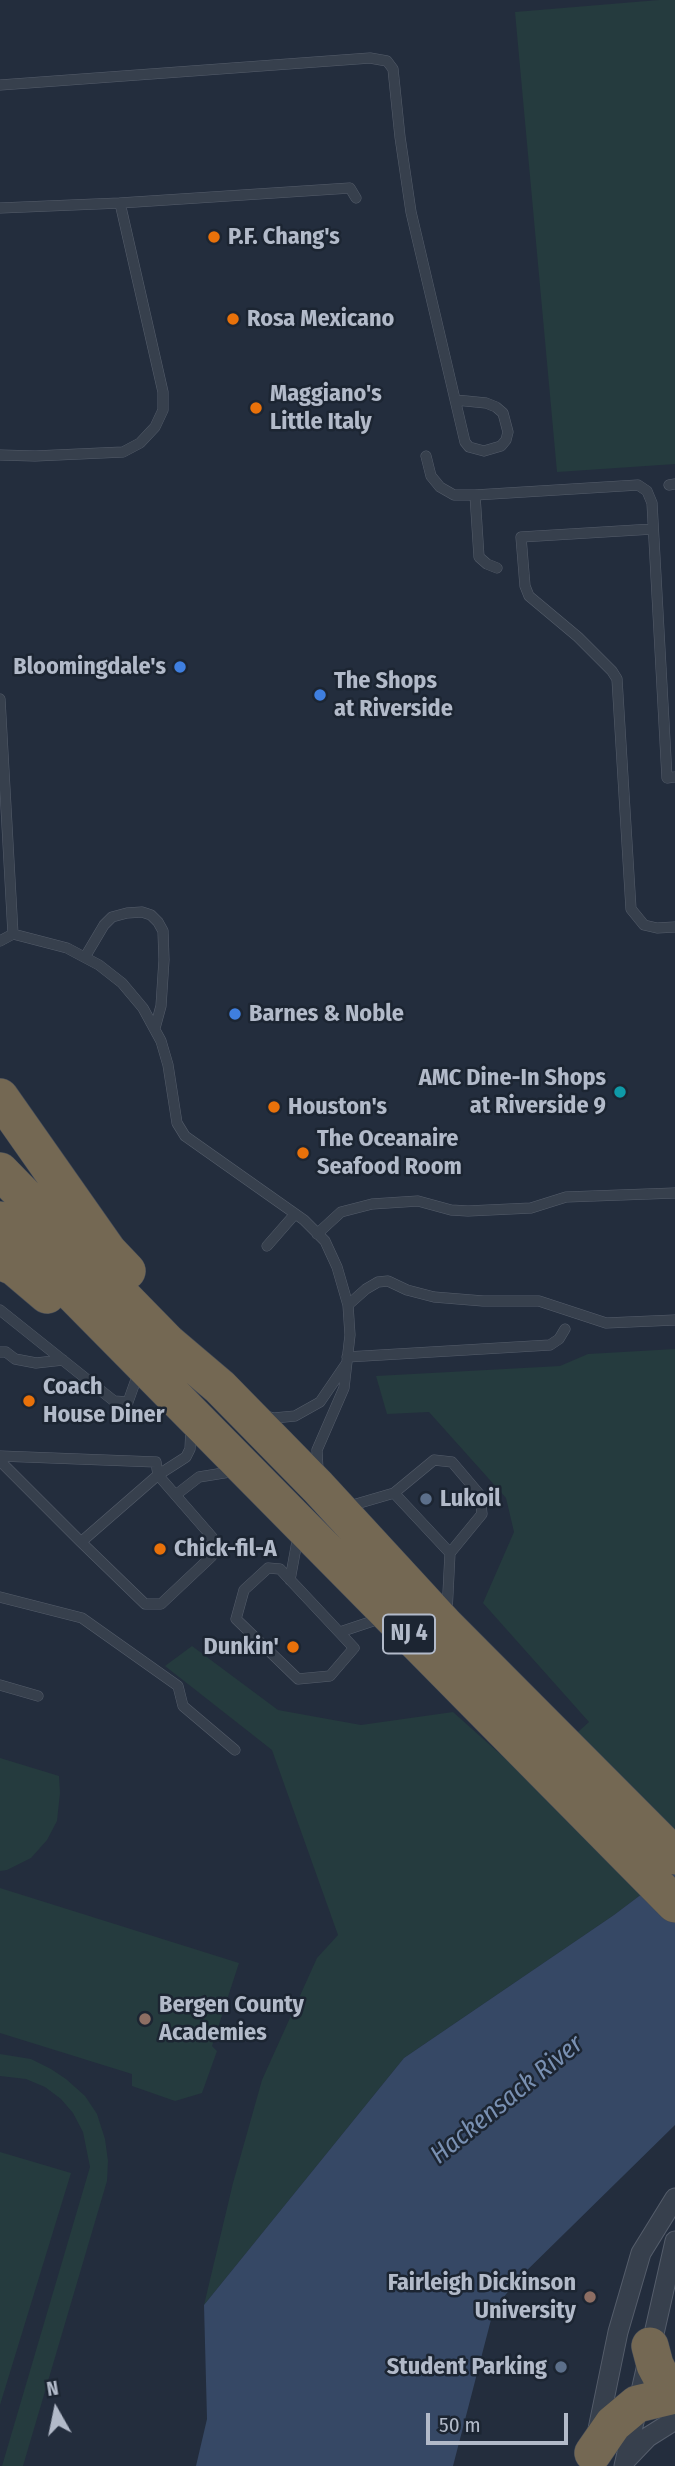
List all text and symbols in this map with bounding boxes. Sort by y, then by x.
place label: P.F. Chang's [228,223,340,251]
marker: P.F. Chang's [206,229,222,245]
place label: Rosa Mexicano [247,305,394,333]
marker: Rosa Mexicano [225,311,241,327]
place label: Maggiano's Little Italy [270,380,382,436]
marker: Maggiano's Little Italy [248,400,264,416]
place label: Bloomingdale's [13,653,166,681]
marker: Bloomingdale's [172,659,188,675]
place label: The Shops at Riverside [334,667,453,723]
marker: The Shops at Riverside [312,687,328,703]
place label: Barnes & Noble [249,1000,404,1028]
marker: Barnes & Noble [227,1006,243,1022]
place label: AMC Dine-In Shops at Riverside 9 [419,1064,606,1120]
marker: AMC Dine-In Shops at Riverside 9 [612,1084,628,1100]
place label: Houston's [288,1093,387,1121]
marker: Houston's [266,1099,282,1115]
place label: The Oceanaire Seafood Room [317,1125,462,1181]
marker: The Oceanaire Seafood Room [295,1145,311,1161]
place label: Coach House Diner [43,1373,164,1429]
marker: Coach House Diner [21,1393,37,1409]
place label: Lukoil [440,1485,501,1513]
marker: Lukoil [418,1491,434,1507]
place label: Chick-fil-A [174,1535,277,1563]
marker: Chick-fil-A [152,1541,168,1557]
road number: NJ 4 [383,1614,435,1653]
place label: Dunkin' [204,1633,279,1661]
marker: Dunkin' [285,1639,301,1655]
place label: Bergen County Academies [159,1991,304,2047]
marker: Bergen County Academies [137,2011,153,2027]
water label: Hackensack River [425,2029,589,2171]
place label: Fairleigh Dickinson University [388,2269,576,2325]
marker: Fairleigh Dickinson University [582,2289,598,2305]
place label: Student Parking [387,2353,547,2381]
marker: Student Parking [553,2359,569,2375]
north arrow [21,2375,91,2445]
text: N [45,2377,60,2401]
scale bar [430,2400,572,2444]
text: 50 m [439,2412,481,2438]

